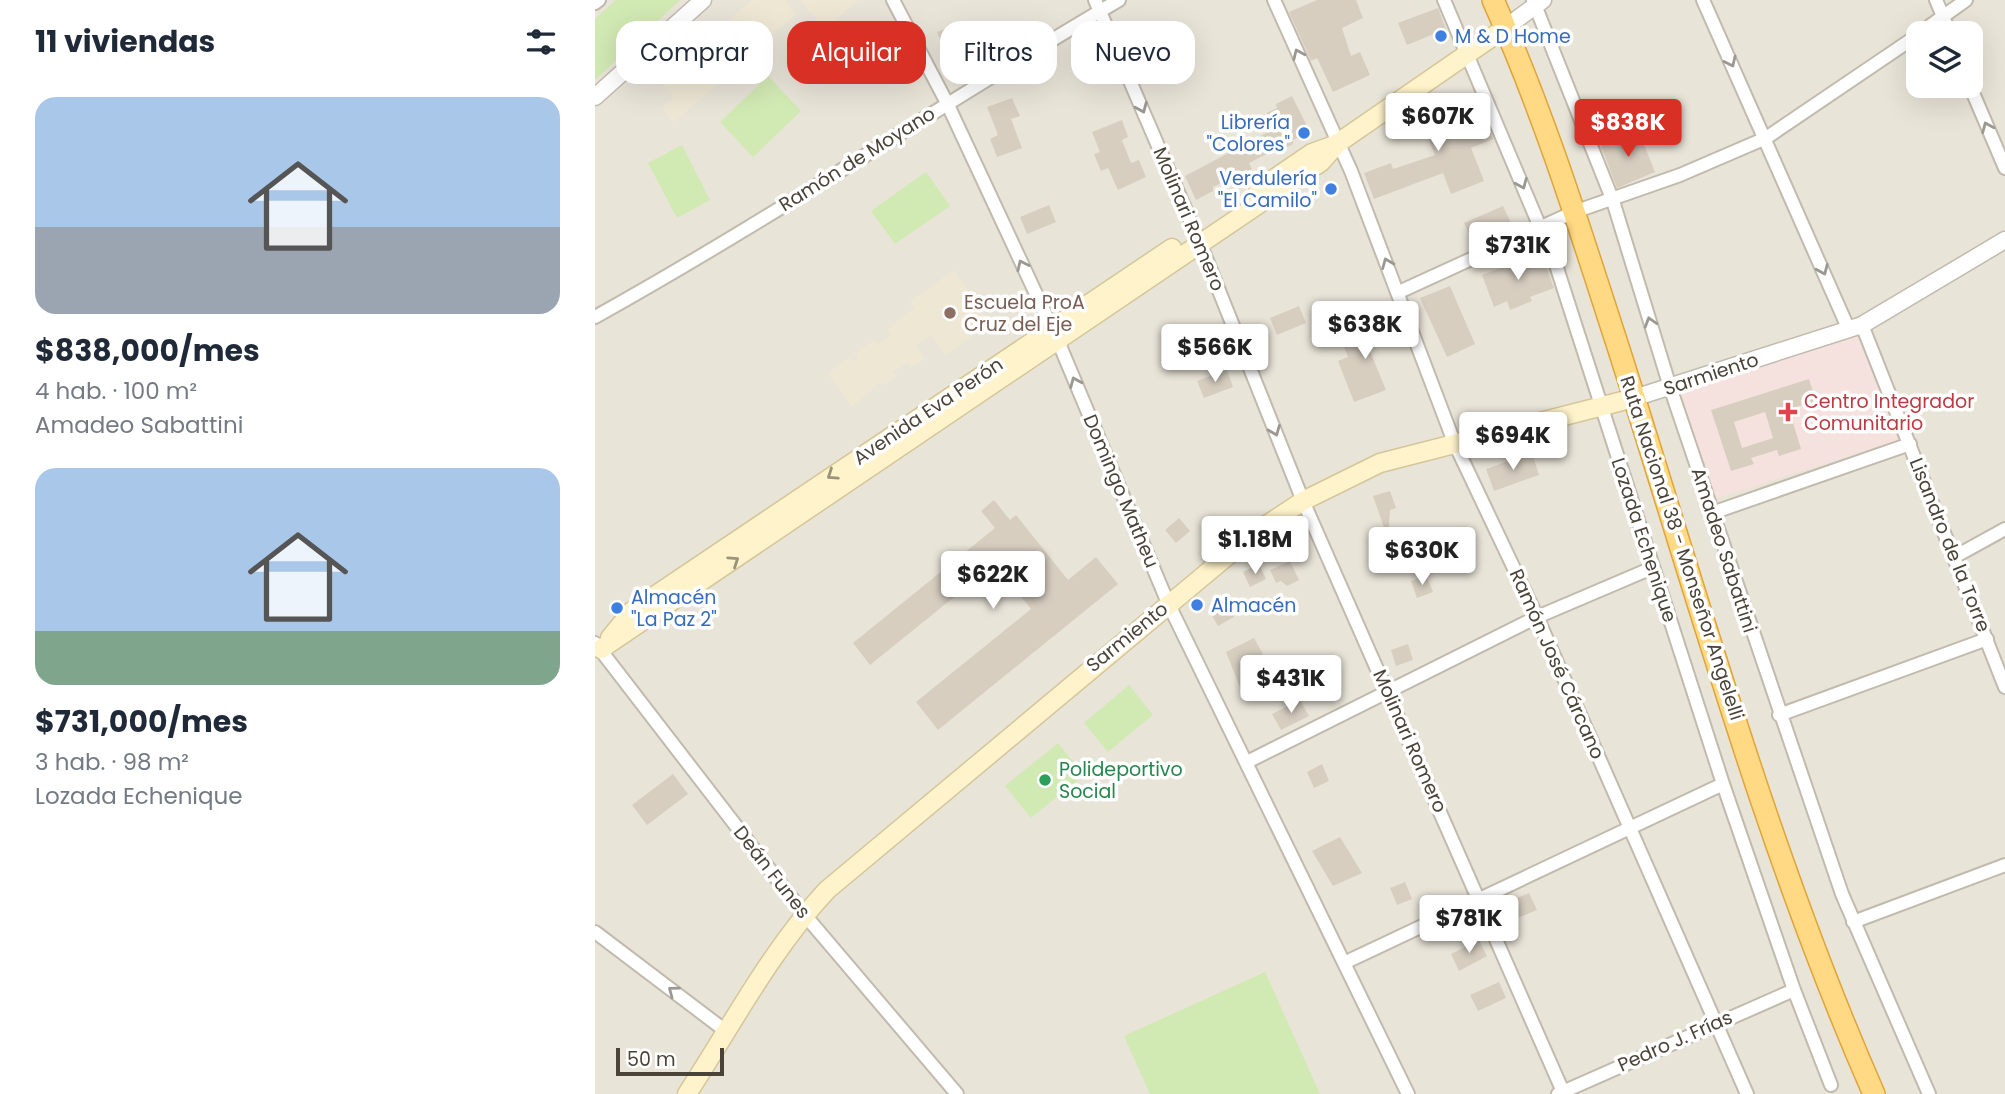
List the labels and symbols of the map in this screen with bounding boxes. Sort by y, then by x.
place label: M & D Home [1455,23,1571,50]
marker: M & D Home [1433,28,1449,44]
one-way arrow [1292,48,1306,61]
one-way arrow [1723,55,1737,67]
pin: $607K [1389,94,1487,153]
street label: Ramón de Moyano [774,100,940,218]
one-way arrow [1134,100,1148,113]
pin: $838K [1579,100,1677,159]
place label: Librería "Colores" [1206,109,1290,158]
one-way arrow [1981,122,1995,134]
marker: Librería "Colores" [1296,125,1312,141]
street label: Molinari Romero [1146,143,1232,295]
place label: Verdulería "El Camilo" [1218,165,1317,214]
one-way arrow [1514,177,1528,189]
marker: Verdulería "El Camilo" [1323,181,1339,197]
pin: $731K [1469,222,1567,282]
one-way arrow [1382,258,1396,270]
one-way arrow [1016,260,1030,272]
one-way arrow [1815,263,1829,275]
place label: Escuela ProA Cruz del Eje [964,289,1085,338]
pin: $638K [1316,302,1414,361]
marker: Escuela ProA Cruz del Eje [942,305,958,321]
one-way arrow [1643,316,1658,328]
pin: $566K [1166,324,1264,384]
street label: Sarmiento [1660,346,1762,402]
street label: Avenida Eva Perón [848,351,1008,471]
street label: Ruta Nacional 38 - Monseñor Angelelli [1613,372,1751,724]
one-way arrow [1070,377,1084,389]
place label: Centro Integrador Comunitario [1804,388,1974,437]
marker: Centro Integrador Comunitario [1778,402,1798,422]
street label: Domingo Matheu [1076,410,1166,572]
pin: $694K [1464,412,1562,472]
one-way arrow [1267,424,1281,436]
street label: Lozada Echenique [1605,454,1683,626]
street label: Lisandro de la Torre [1903,454,1997,636]
street label: Amadeo Sabattini [1685,464,1763,636]
one-way arrow [827,467,840,480]
pin: $1.18M [1198,516,1312,576]
pin: $630K [1373,528,1471,587]
pin: $622K [944,552,1042,611]
one-way arrow [726,557,739,569]
street label: Ramón José Cárcano [1503,565,1611,763]
place label: Almacén "La Paz 2" [631,584,717,633]
place label: Almacén [1211,592,1296,619]
street label: Sarmiento [1080,596,1174,678]
marker: Almacén [1189,597,1205,613]
marker: Almacén "La Paz 2" [609,600,625,616]
pin: $431K [1242,656,1340,715]
street label: Molinari Romero [1366,665,1454,817]
place label: Polideportivo Social [1059,756,1183,805]
marker: Polideportivo Social [1037,772,1053,788]
street label: Deán Funes [727,820,817,924]
pin: $781K [1420,895,1518,955]
one-way arrow [668,986,680,999]
street label: Pedro J. Frías [1613,1004,1737,1078]
scale bar [616,1045,725,1077]

